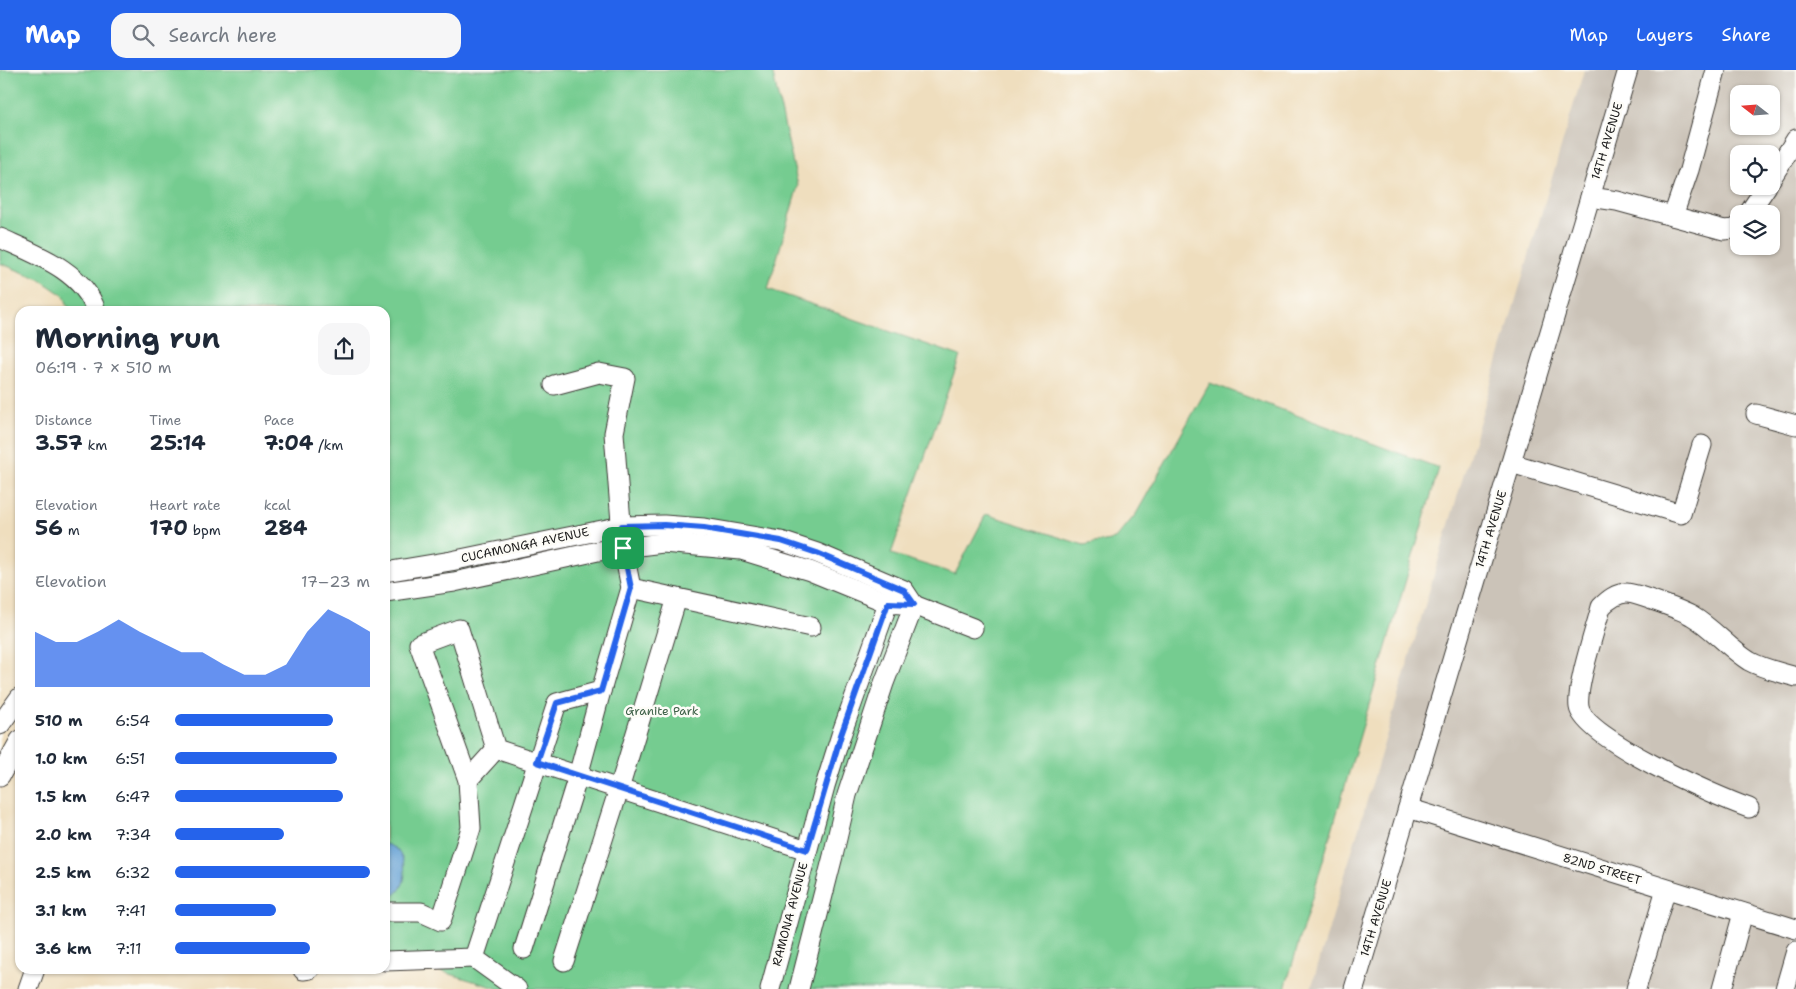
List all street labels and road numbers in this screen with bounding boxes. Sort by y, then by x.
street label: 14TH AVENUE [1588,100,1626,182]
street label: 14TH AVENUE [1472,488,1510,570]
street label: CUCAMONGA AVENUE [460,524,590,566]
street label: 82ND STREET [1561,849,1644,889]
street label: RAMONA AVENUE [768,860,812,968]
street label: 14TH AVENUE [1357,877,1395,959]

